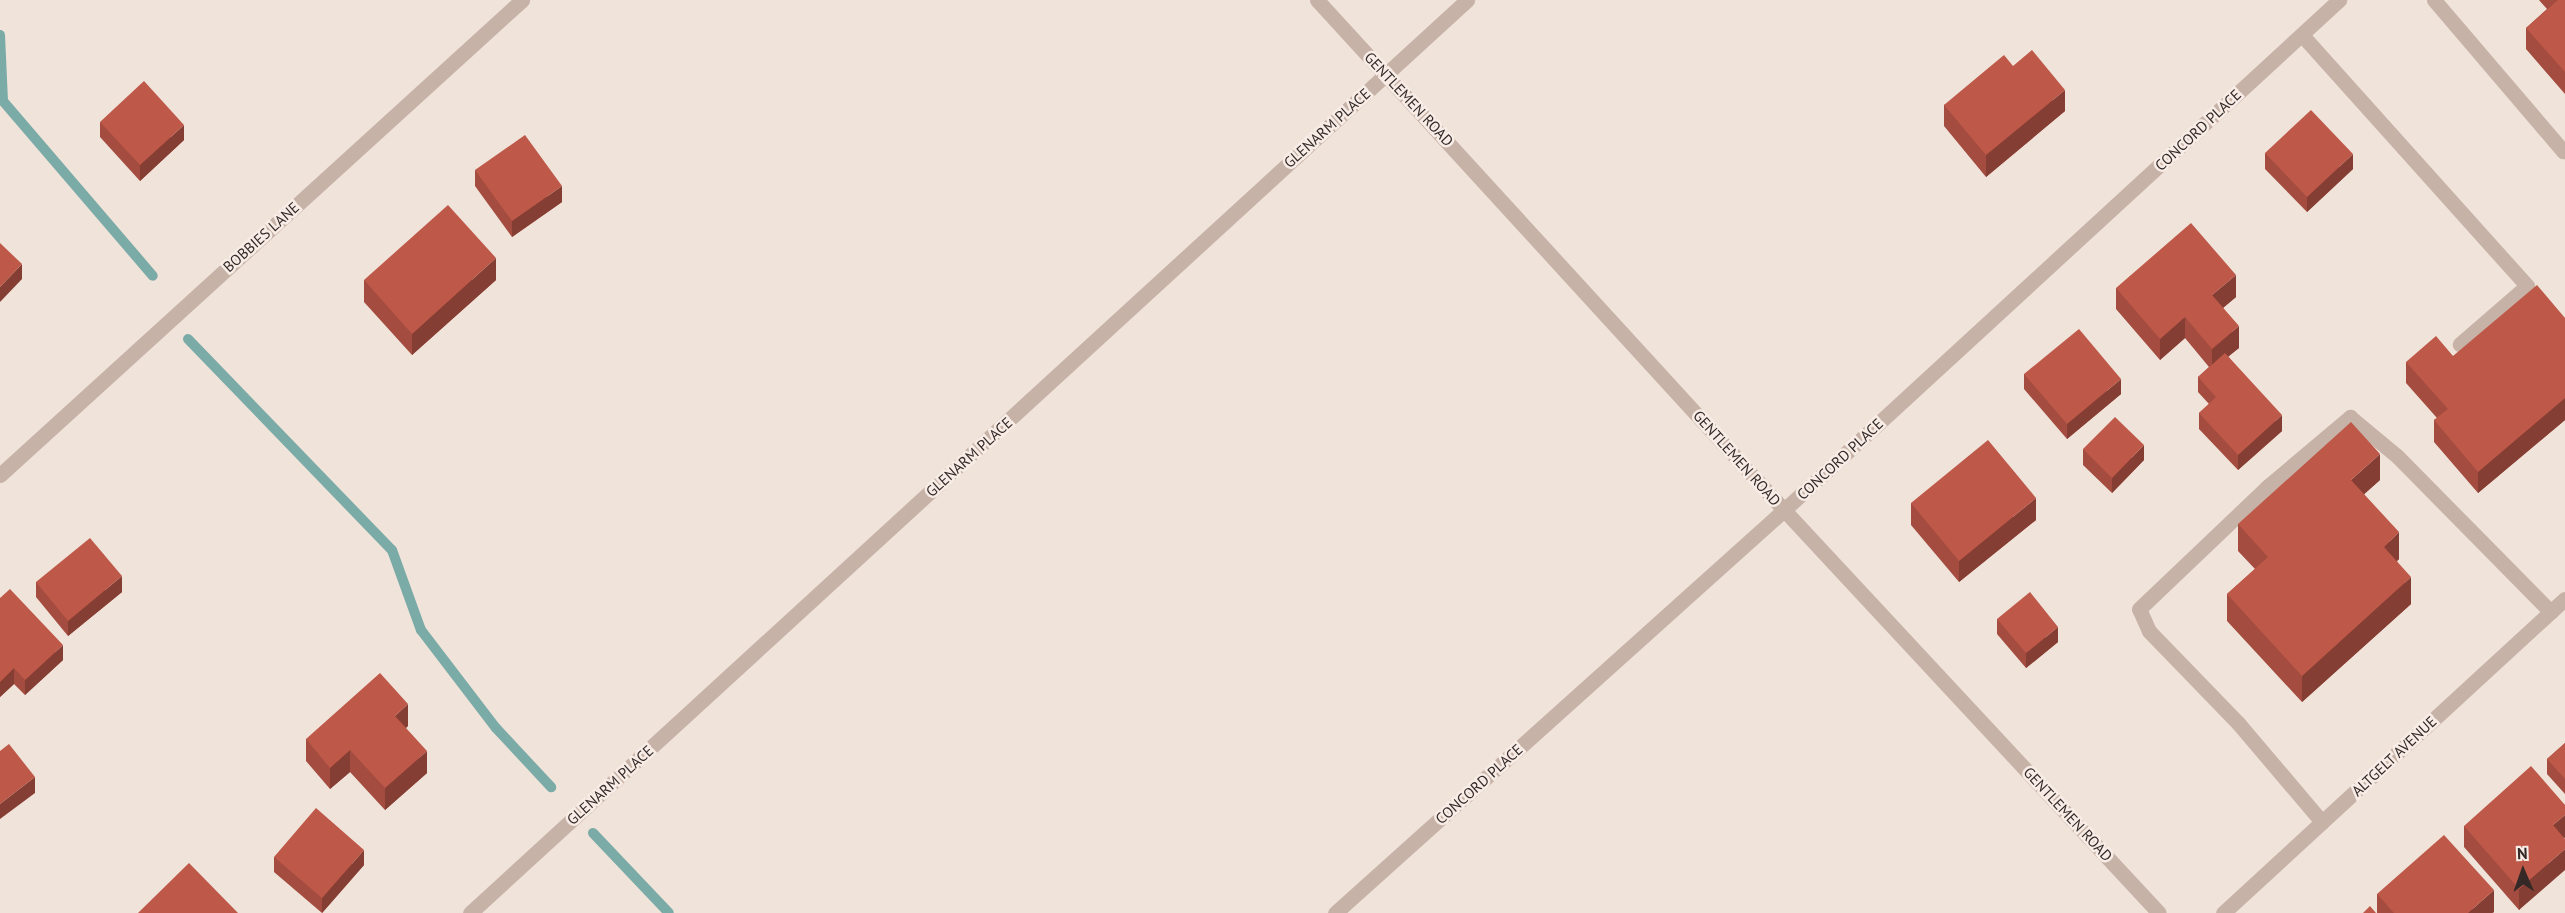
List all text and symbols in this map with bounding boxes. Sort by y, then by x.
street label: GENTLEMEN ROAD [1361,48,1457,150]
street label: GLENARM PLACE [1280,85,1374,171]
street label: CONCORD PLACE [2151,86,2245,174]
street label: BOBBIES LANE [219,198,303,276]
street label: GENTLEMEN ROAD [1689,407,1785,509]
street label: GLENARM PLACE [922,414,1016,500]
street label: CONCORD PLACE [1793,415,1887,503]
street label: ALTGELT AVENUE [2348,712,2440,800]
street label: CONCORD PLACE [1432,740,1526,828]
street label: GLENARM PLACE [563,742,657,828]
street label: GENTLEMEN ROAD [2020,763,2116,865]
north arrow [2493,841,2553,901]
text: N [2517,843,2528,863]

